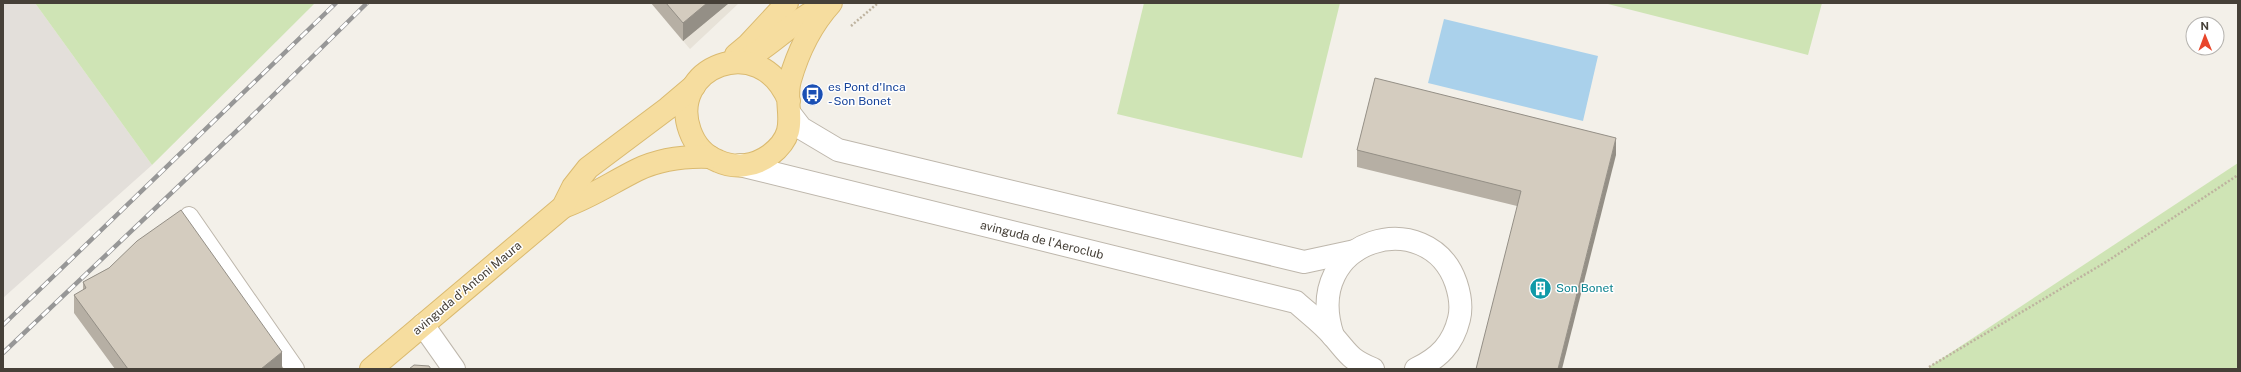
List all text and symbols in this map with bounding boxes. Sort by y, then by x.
north arrow [2185,16,2225,56]
text: N [2200,20,2209,32]
place label: es Pont d'Inca - Son Bonet [828,80,906,108]
bus stop icon: es Pont d'Inca - Son Bonet [799,81,825,107]
street label: avinguda de l'Aeroclub [979,218,1105,262]
street label: avinguda d'Antoni Maura [410,238,524,338]
building icon: Son Bonet [1528,275,1554,301]
place label: Son Bonet [1556,281,1614,295]

